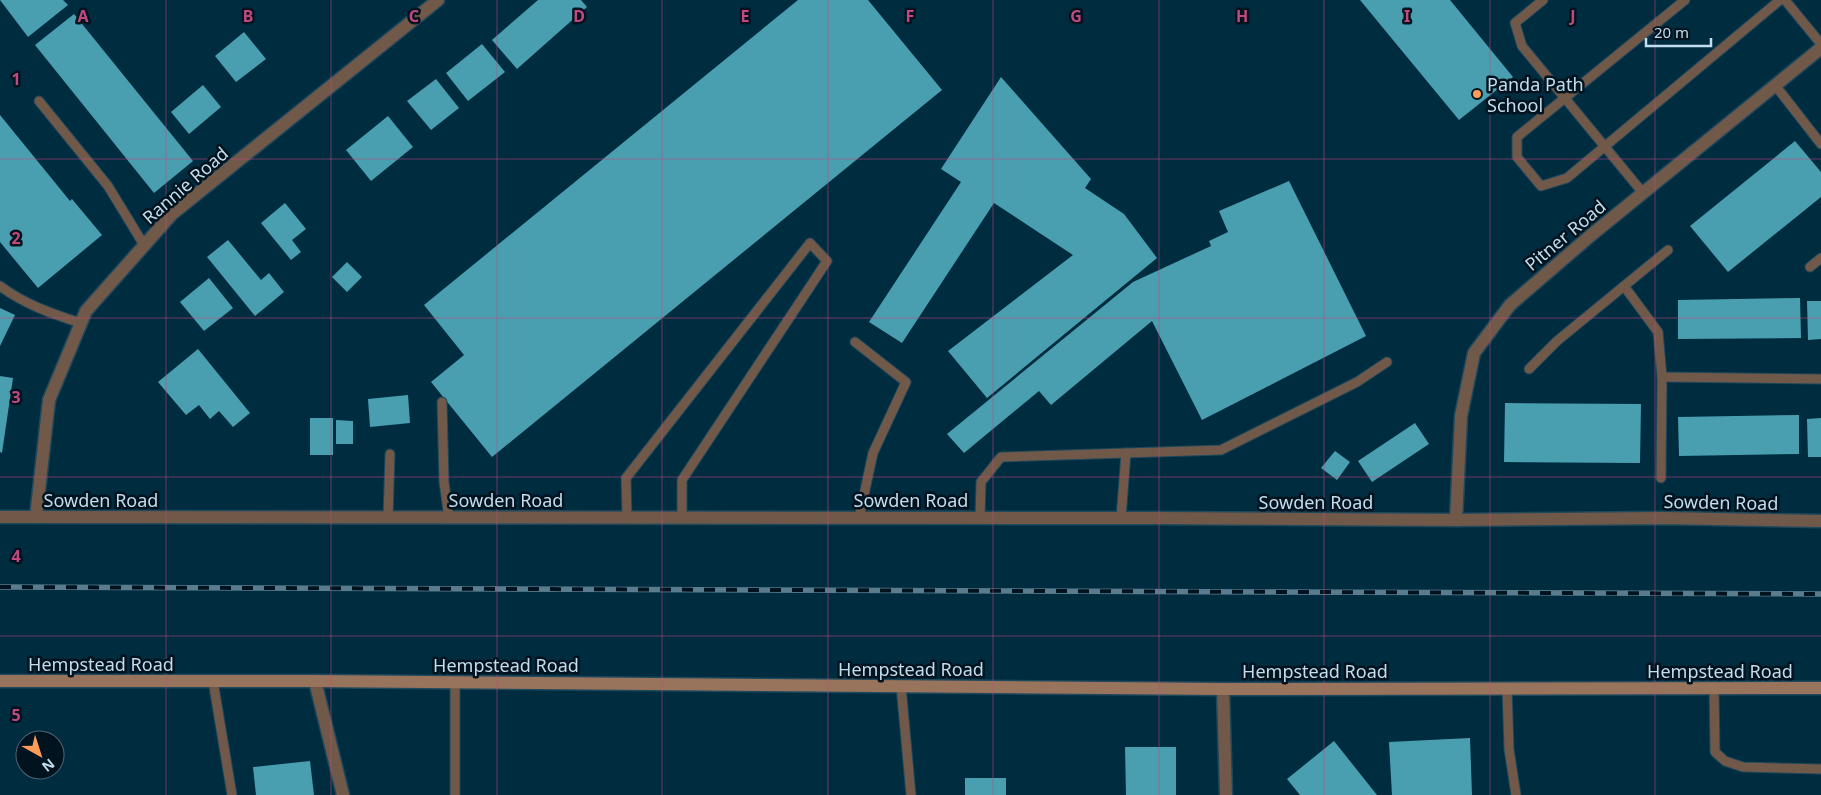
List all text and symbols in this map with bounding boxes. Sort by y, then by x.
text: A [77,5,89,27]
text: B [243,5,253,27]
text: C [409,5,419,27]
text: D [573,5,585,27]
text: E [741,5,750,27]
text: F [906,5,914,27]
text: G [1070,5,1082,27]
text: H [1236,5,1248,27]
text: I [1404,5,1410,27]
text: J [1568,5,1576,27]
scale bar [1646,15,1711,47]
text: 20 m [1654,22,1689,42]
text: 1 [11,68,21,90]
place label: Panda Path School [1487,72,1584,117]
marker: Panda Path School [1471,88,1483,100]
street label: Rannie Road [137,141,233,229]
street label: Pitner Road [1519,194,1611,276]
text: 2 [11,227,21,249]
text: 3 [11,386,21,408]
street label: Sowden Road [44,488,158,512]
street label: Sowden Road [449,488,563,512]
street label: Sowden Road [854,488,968,512]
street label: Sowden Road [1663,489,1779,515]
street label: Sowden Road [1259,490,1373,514]
text: 4 [11,545,21,567]
street label: Hempstead Road [28,652,174,676]
street label: Hempstead Road [433,653,579,677]
street label: Hempstead Road [838,657,984,681]
street label: Hempstead Road [1242,659,1388,683]
street label: Hempstead Road [1647,659,1793,683]
text: 5 [11,704,21,726]
north arrow [15,730,65,780]
text: N [38,755,59,776]

